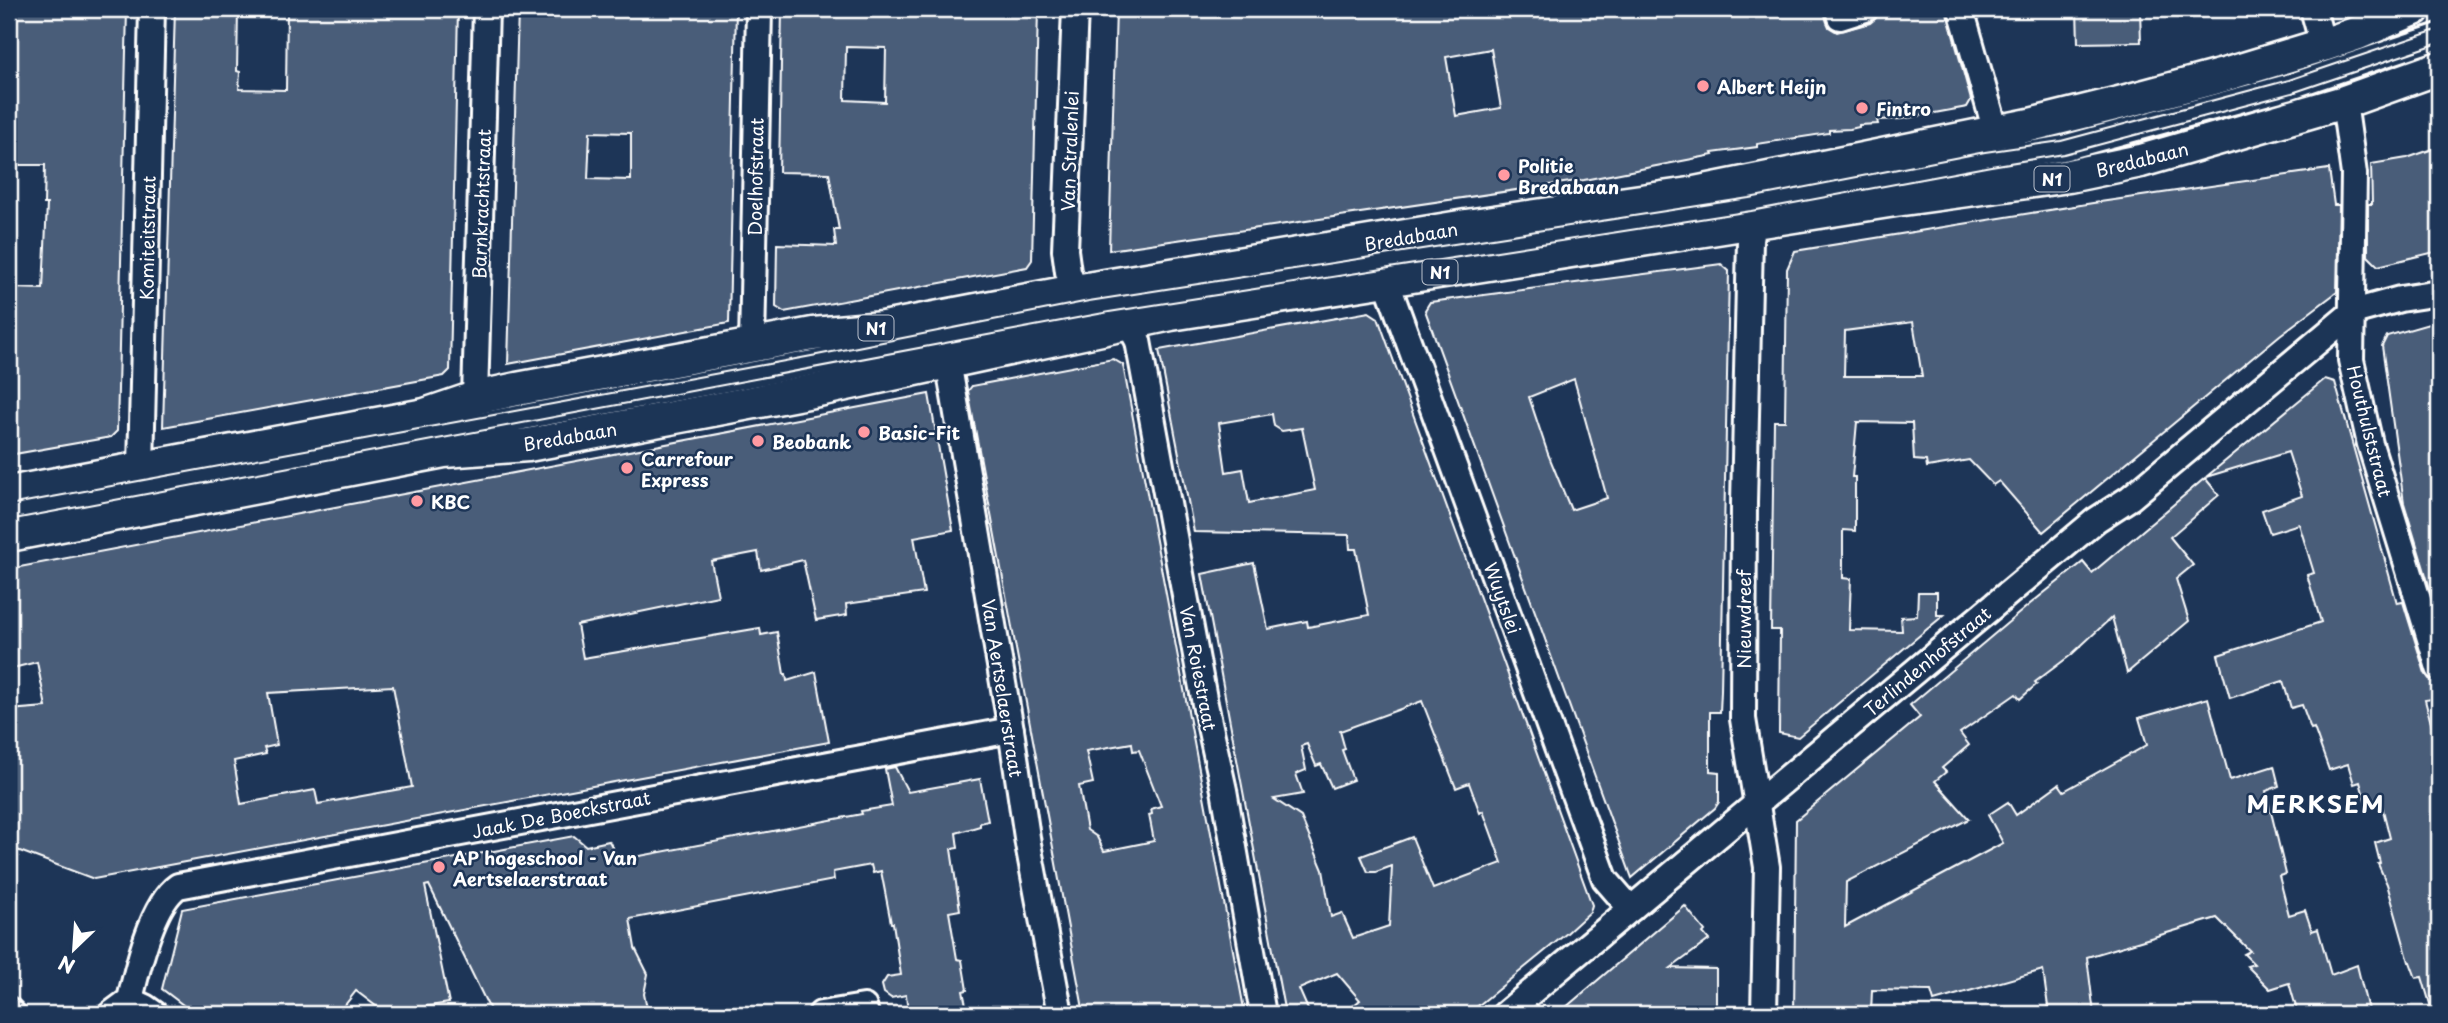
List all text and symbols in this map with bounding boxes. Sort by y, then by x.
place label: Albert Heijn [1717,73,1826,100]
marker: Albert Heijn [1695,78,1711,94]
street label: Van Stralenlei [1053,90,1085,212]
place label: Fintro [1876,95,1931,122]
marker: Fintro [1854,100,1870,116]
street label: Doelhofstraat [740,118,770,236]
street label: Barnkrachtstraat [465,129,497,279]
street label: Bredabaan [2093,134,2191,184]
place label: Politie Bredabaan [1518,152,1619,200]
marker: Politie Bredabaan [1496,167,1512,183]
road number: N1 [2035,167,2070,192]
street label: Komiteitstraat [132,176,162,300]
street label: Bredabaan [1362,215,1460,257]
road number: N1 [1422,260,1458,284]
road number: N1 [858,316,894,340]
street label: Houthulststraat [2341,362,2399,500]
street label: Bredabaan [521,415,619,457]
place label: Basic-Fit [878,419,960,446]
marker: Basic-Fit [856,424,872,440]
place label: Beobank [772,428,851,455]
marker: Beobank [750,433,766,449]
place label: Carrefour Express [641,445,734,493]
marker: Carrefour Express [619,460,635,476]
place label: KBC [431,488,470,515]
marker: KBC [409,493,425,509]
street label: Wuytslei [1478,558,1528,638]
street label: Nieuwdreef [1730,568,1757,668]
street label: Van Aertselaerstraat [976,597,1030,779]
street label: Terlindenhofstraat [1858,600,1996,722]
street label: Van Roiestraat [1174,603,1224,733]
street label: Jaak De Boeckstraat [469,783,653,845]
district label: MERKSEM [2247,785,2386,821]
place label: AP hogeschool - Van Aertselaerstraat [452,844,637,892]
marker: AP hogeschool - Van Aertselaerstraat [431,859,447,875]
north arrow [38,914,108,984]
text: N [54,949,79,981]

